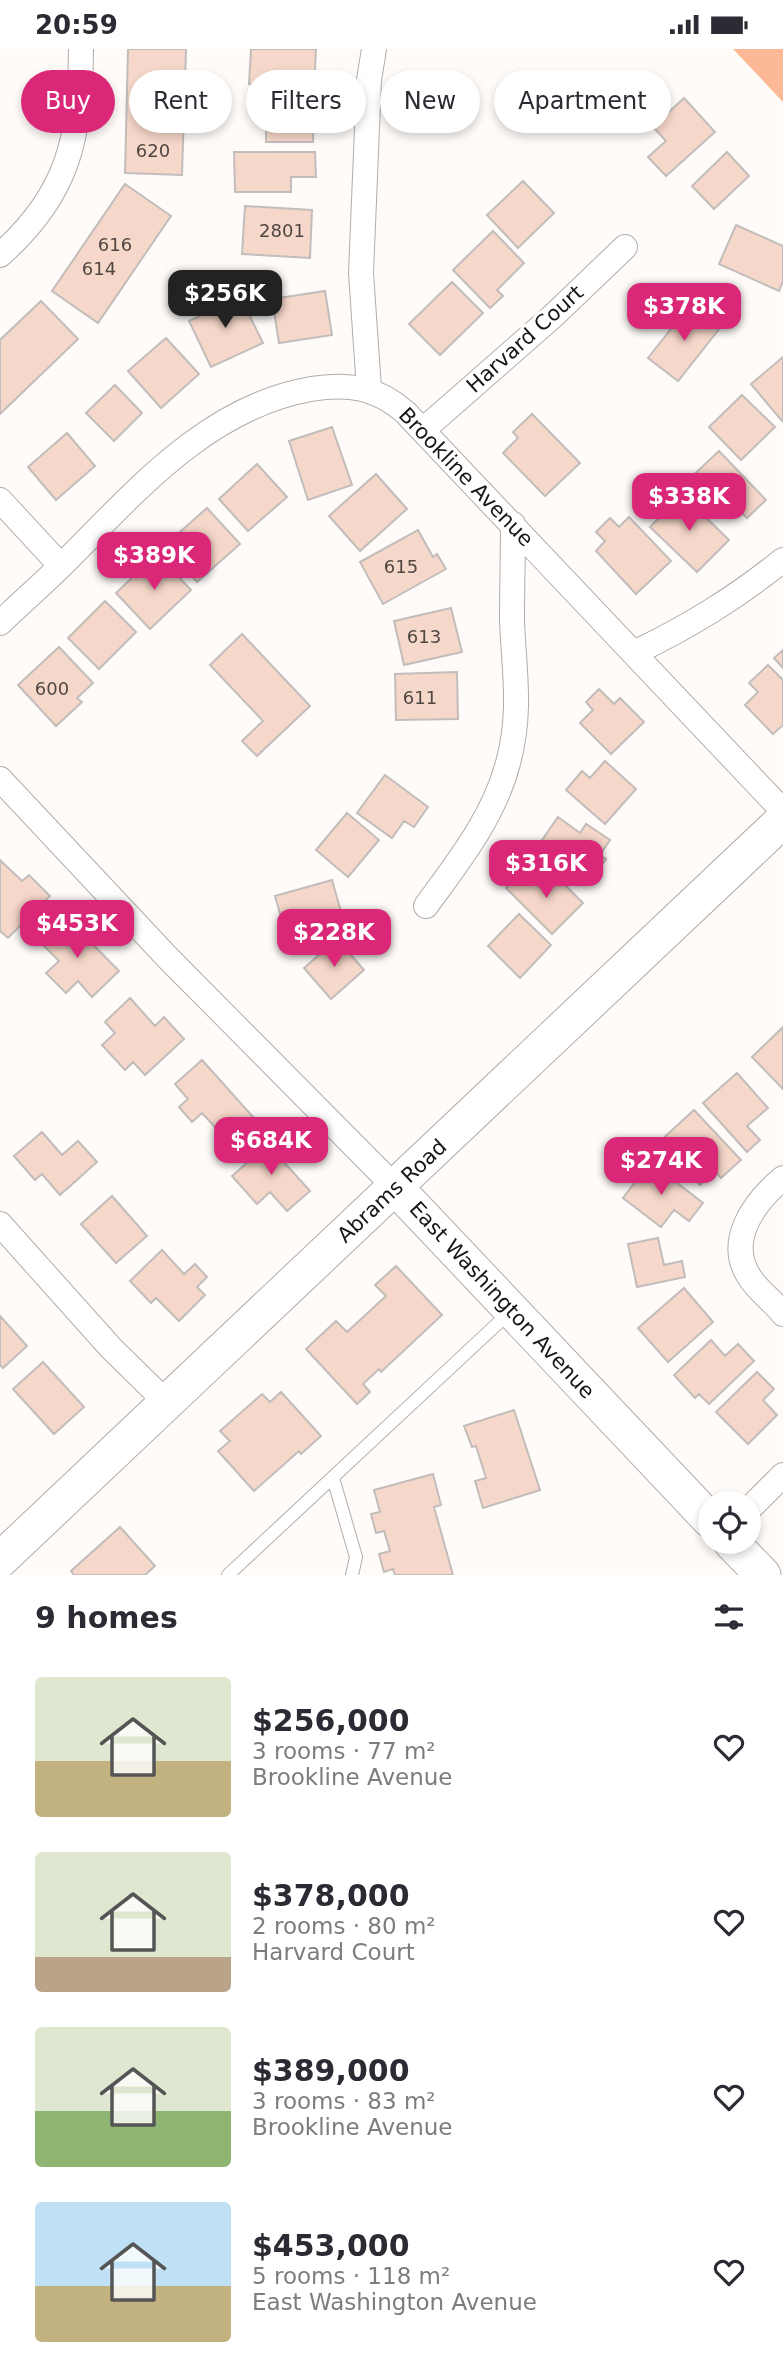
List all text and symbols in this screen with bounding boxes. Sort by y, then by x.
text: 20:59 [35,10,118,40]
chip: Buy [21,70,115,133]
chip: Rent [129,70,232,133]
chip: Filters [246,70,366,133]
chip: New [380,70,480,133]
chip: Apartment [494,70,671,133]
house number: 620 [136,140,170,161]
house number: 2801 [259,220,305,241]
house number: 616 [98,234,132,255]
house number: 614 [82,258,116,279]
pin: $256K [176,271,274,330]
text: $256K [184,280,266,306]
street label: Harvard Court [462,280,588,398]
pin: $378K [635,283,733,343]
text: $378K [643,293,725,319]
street label: Brookline Avenue [394,403,538,551]
pin: $338K [640,473,738,533]
text: $338K [648,483,730,509]
pin: $389K [105,533,203,592]
text: $389K [113,542,195,568]
house number: 615 [384,556,418,577]
house number: 613 [407,626,441,647]
house number: 600 [35,678,69,699]
house number: 611 [403,687,437,708]
pin: $316K [497,841,595,900]
text: $316K [505,850,587,876]
pin: $453K [28,901,126,960]
pin: $228K [285,909,383,969]
text: $453K [36,910,118,936]
text: $228K [293,919,375,945]
pin: $684K [222,1117,320,1177]
text: $684K [230,1127,312,1153]
street label: Abrams Road [333,1134,451,1248]
pin: $274K [612,1137,710,1197]
text: $274K [620,1147,702,1173]
street label: East Washington Avenue [405,1197,599,1403]
map controls [698,1491,761,1554]
button: locate [698,1491,761,1554]
icon: filters [710,1598,748,1636]
text: 9 homes [35,1600,178,1635]
text: $256,000 [252,1703,410,1738]
icon: home [91,1705,175,1789]
icon: heart [710,1728,748,1766]
text: 3 rooms · 77 m² [252,1738,436,1764]
text: Brookline Avenue [252,1764,452,1790]
text: $378,000 [252,1878,410,1913]
icon: home [91,1880,175,1964]
icon: heart [710,1903,748,1941]
text: 2 rooms · 80 m² [252,1913,436,1939]
text: Harvard Court [252,1939,415,1965]
text: $389,000 [252,2053,410,2088]
icon: home [91,2055,175,2139]
icon: heart [710,2078,748,2116]
text: 3 rooms · 83 m² [252,2088,436,2114]
text: Brookline Avenue [252,2114,452,2140]
text: $453,000 [252,2228,410,2263]
icon: home [91,2230,175,2314]
icon: heart [710,2253,748,2291]
text: 5 rooms · 118 m² [252,2263,450,2289]
text: East Washington Avenue [252,2289,537,2315]

